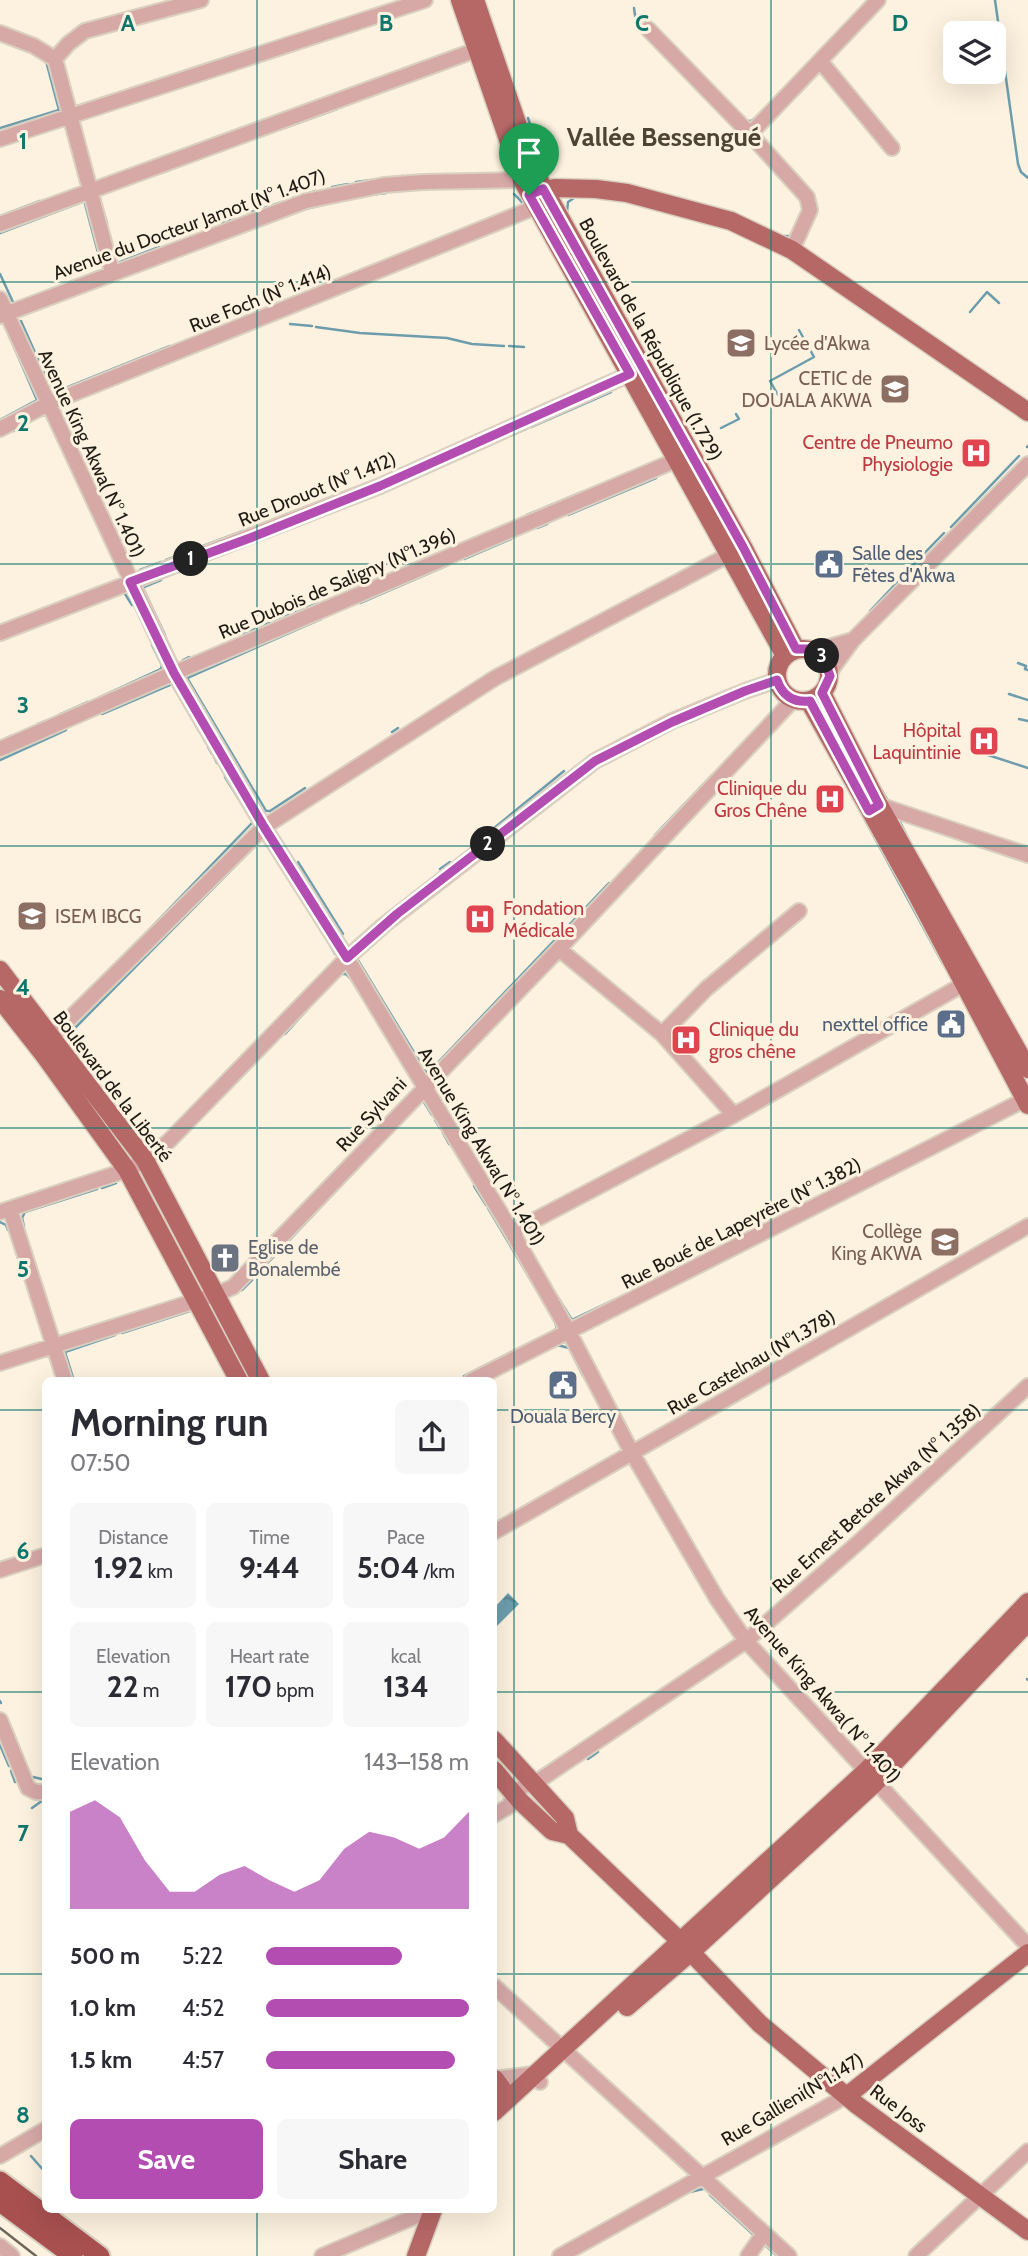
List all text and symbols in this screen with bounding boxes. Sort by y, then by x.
text: A [121,9,136,37]
text: B [379,9,393,37]
text: C [635,9,649,37]
text: D [892,9,908,37]
map controls [943,21,1006,84]
button: layers [943,21,1006,84]
district label: Vallée Bessengué [567,121,761,153]
pin [499,123,559,195]
text: 1 [19,127,27,155]
icon: arrive [510,134,548,172]
street label: Avenue du Docteur Jamot (N° 1.407) [50,164,329,285]
street label: Boulevard de la République (1.729) [574,214,727,465]
street label: Rue Foch (N° 1.414) [186,260,334,337]
school or university icon: Lycée d'Akwa [724,326,758,360]
place label: Lycée d'Akwa [764,332,870,355]
street label: Avenue King Akwa( N° 1.401) [33,346,150,561]
place label: CETIC de DOUALA AKWA [741,367,872,412]
school or university icon: CETIC de DOUALA AKWA [878,372,912,406]
text: 2 [17,409,29,437]
place label: Centre de Pneumo Physiologie [803,431,953,476]
hospital icon: Centre de Pneumo Physiologie [959,436,993,470]
street label: Rue Drouot (N° 1.412) [235,447,399,532]
street label: Rue Dubois de Saligny (N°1.396) [215,523,459,644]
pin: 1 [174,542,208,576]
place label: Salle des Fêtes d'Akwa [852,542,955,587]
text: 1 [187,547,194,570]
public building icon: Salle des Fêtes d'Akwa [812,547,846,581]
pin: 3 [804,638,840,674]
text: 3 [816,644,827,667]
text: 3 [17,691,29,719]
place label: Hôpital Laquintinie [873,719,962,764]
hospital icon: Hôpital Laquintinie [967,724,1001,758]
place label: Clinique du Gros Chêne [714,777,807,822]
hospital icon: Clinique du Gros Chêne [813,782,847,816]
pin: 2 [470,826,505,862]
text: 2 [482,832,493,855]
place label: Fondation Médicale [503,897,584,942]
school or university icon: ISEM IBCG [15,899,49,933]
hospital icon: Fondation Médicale [463,902,497,936]
place label: ISEM IBCG [55,905,142,928]
text: 4 [16,973,30,1001]
street label: Boulevard de la Liberté [48,1006,177,1167]
public building icon: nexttel office [934,1007,968,1041]
place label: nexttel office [822,1013,928,1036]
place label: Clinique du gros chêne [709,1018,799,1063]
hospital icon: Clinique du gros chêne [669,1023,703,1057]
street label: Avenue King Akwa( N° 1.401) [413,1043,550,1249]
street label: Rue Sylvani [331,1073,411,1156]
street label: Rue Boué de Lapeyrère (N° 1.382) [618,1153,865,1294]
place label: Collège King AKWA [831,1220,922,1265]
school or university icon: Collège King AKWA [928,1225,962,1259]
place label: Eglise de Bonalembé [248,1236,341,1281]
church icon: Eglise de Bonalembé [208,1241,242,1275]
text: 5 [17,1255,29,1283]
street label: Rue Castelnau (N°1.378) [663,1305,839,1420]
public building icon: Douala Bercy [546,1368,580,1402]
text: Morning run [70,1399,269,1446]
street label: Rue Ernest Betote Akwa (N° 1.358) [767,1399,985,1598]
button: share [395,1400,469,1474]
place label: Douala Bercy [510,1405,616,1428]
text: 07:50 [70,1449,131,1477]
text: Distance [98,1526,168,1549]
text: Time [249,1526,290,1549]
text: Pace [387,1526,425,1549]
text: 6 [17,1537,29,1565]
text: 1.92 [93,1549,143,1586]
text: 9:44 [239,1549,300,1586]
text: 5:04 [357,1549,419,1586]
text: km [143,1560,173,1583]
text: /km [419,1560,455,1583]
street label: Avenue King Akwa( N° 1.401) [740,1601,906,1787]
text: Elevation [96,1645,170,1668]
text: Heart rate [230,1645,309,1668]
text: kcal [391,1645,421,1668]
text: 22 [107,1668,139,1705]
text: 170 [225,1668,272,1705]
text: 134 [383,1668,429,1705]
text: m [139,1679,160,1702]
text: bpm [272,1679,314,1702]
text: Elevation [70,1748,160,1776]
text: 143–158 m [364,1748,469,1776]
text: 7 [17,1819,29,1847]
text: 500 m [70,1942,140,1970]
text: 5:22 [182,1942,223,1970]
text: 1.0 km [70,1994,136,2022]
text: 4:52 [182,1994,225,2022]
text: 1.5 km [70,2046,132,2074]
text: 4:57 [182,2046,224,2074]
street label: Rue Gallieni(N°1.147) [717,2048,867,2151]
street label: Rue Joss [865,2079,932,2138]
text: 8 [16,2101,30,2129]
button: Save [70,2119,263,2199]
button: Share [277,2119,469,2199]

